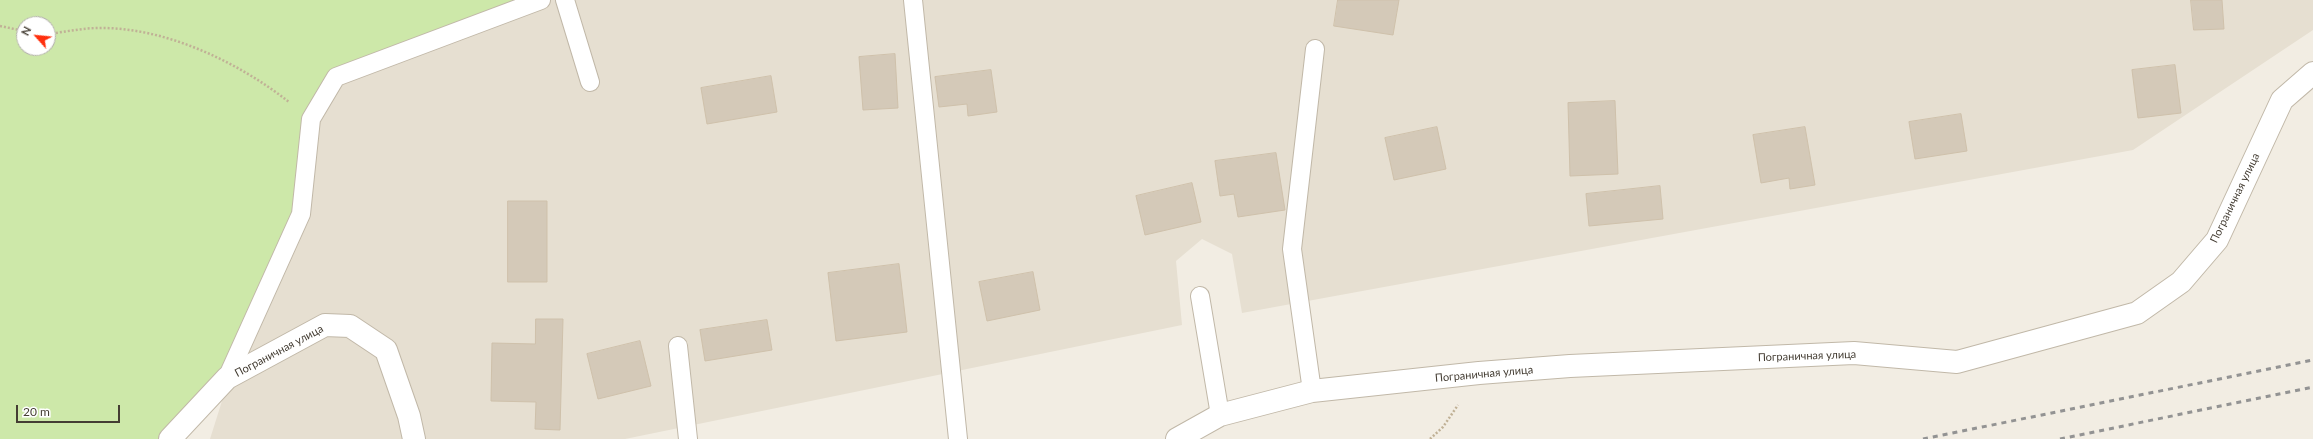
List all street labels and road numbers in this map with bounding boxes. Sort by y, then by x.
street label: Пограничная улица [2207,151,2263,245]
street label: Пограничная улица [232,322,326,380]
street label: Пограничная улица [1758,348,1856,364]
street label: Пограничная улица [1434,363,1534,385]

